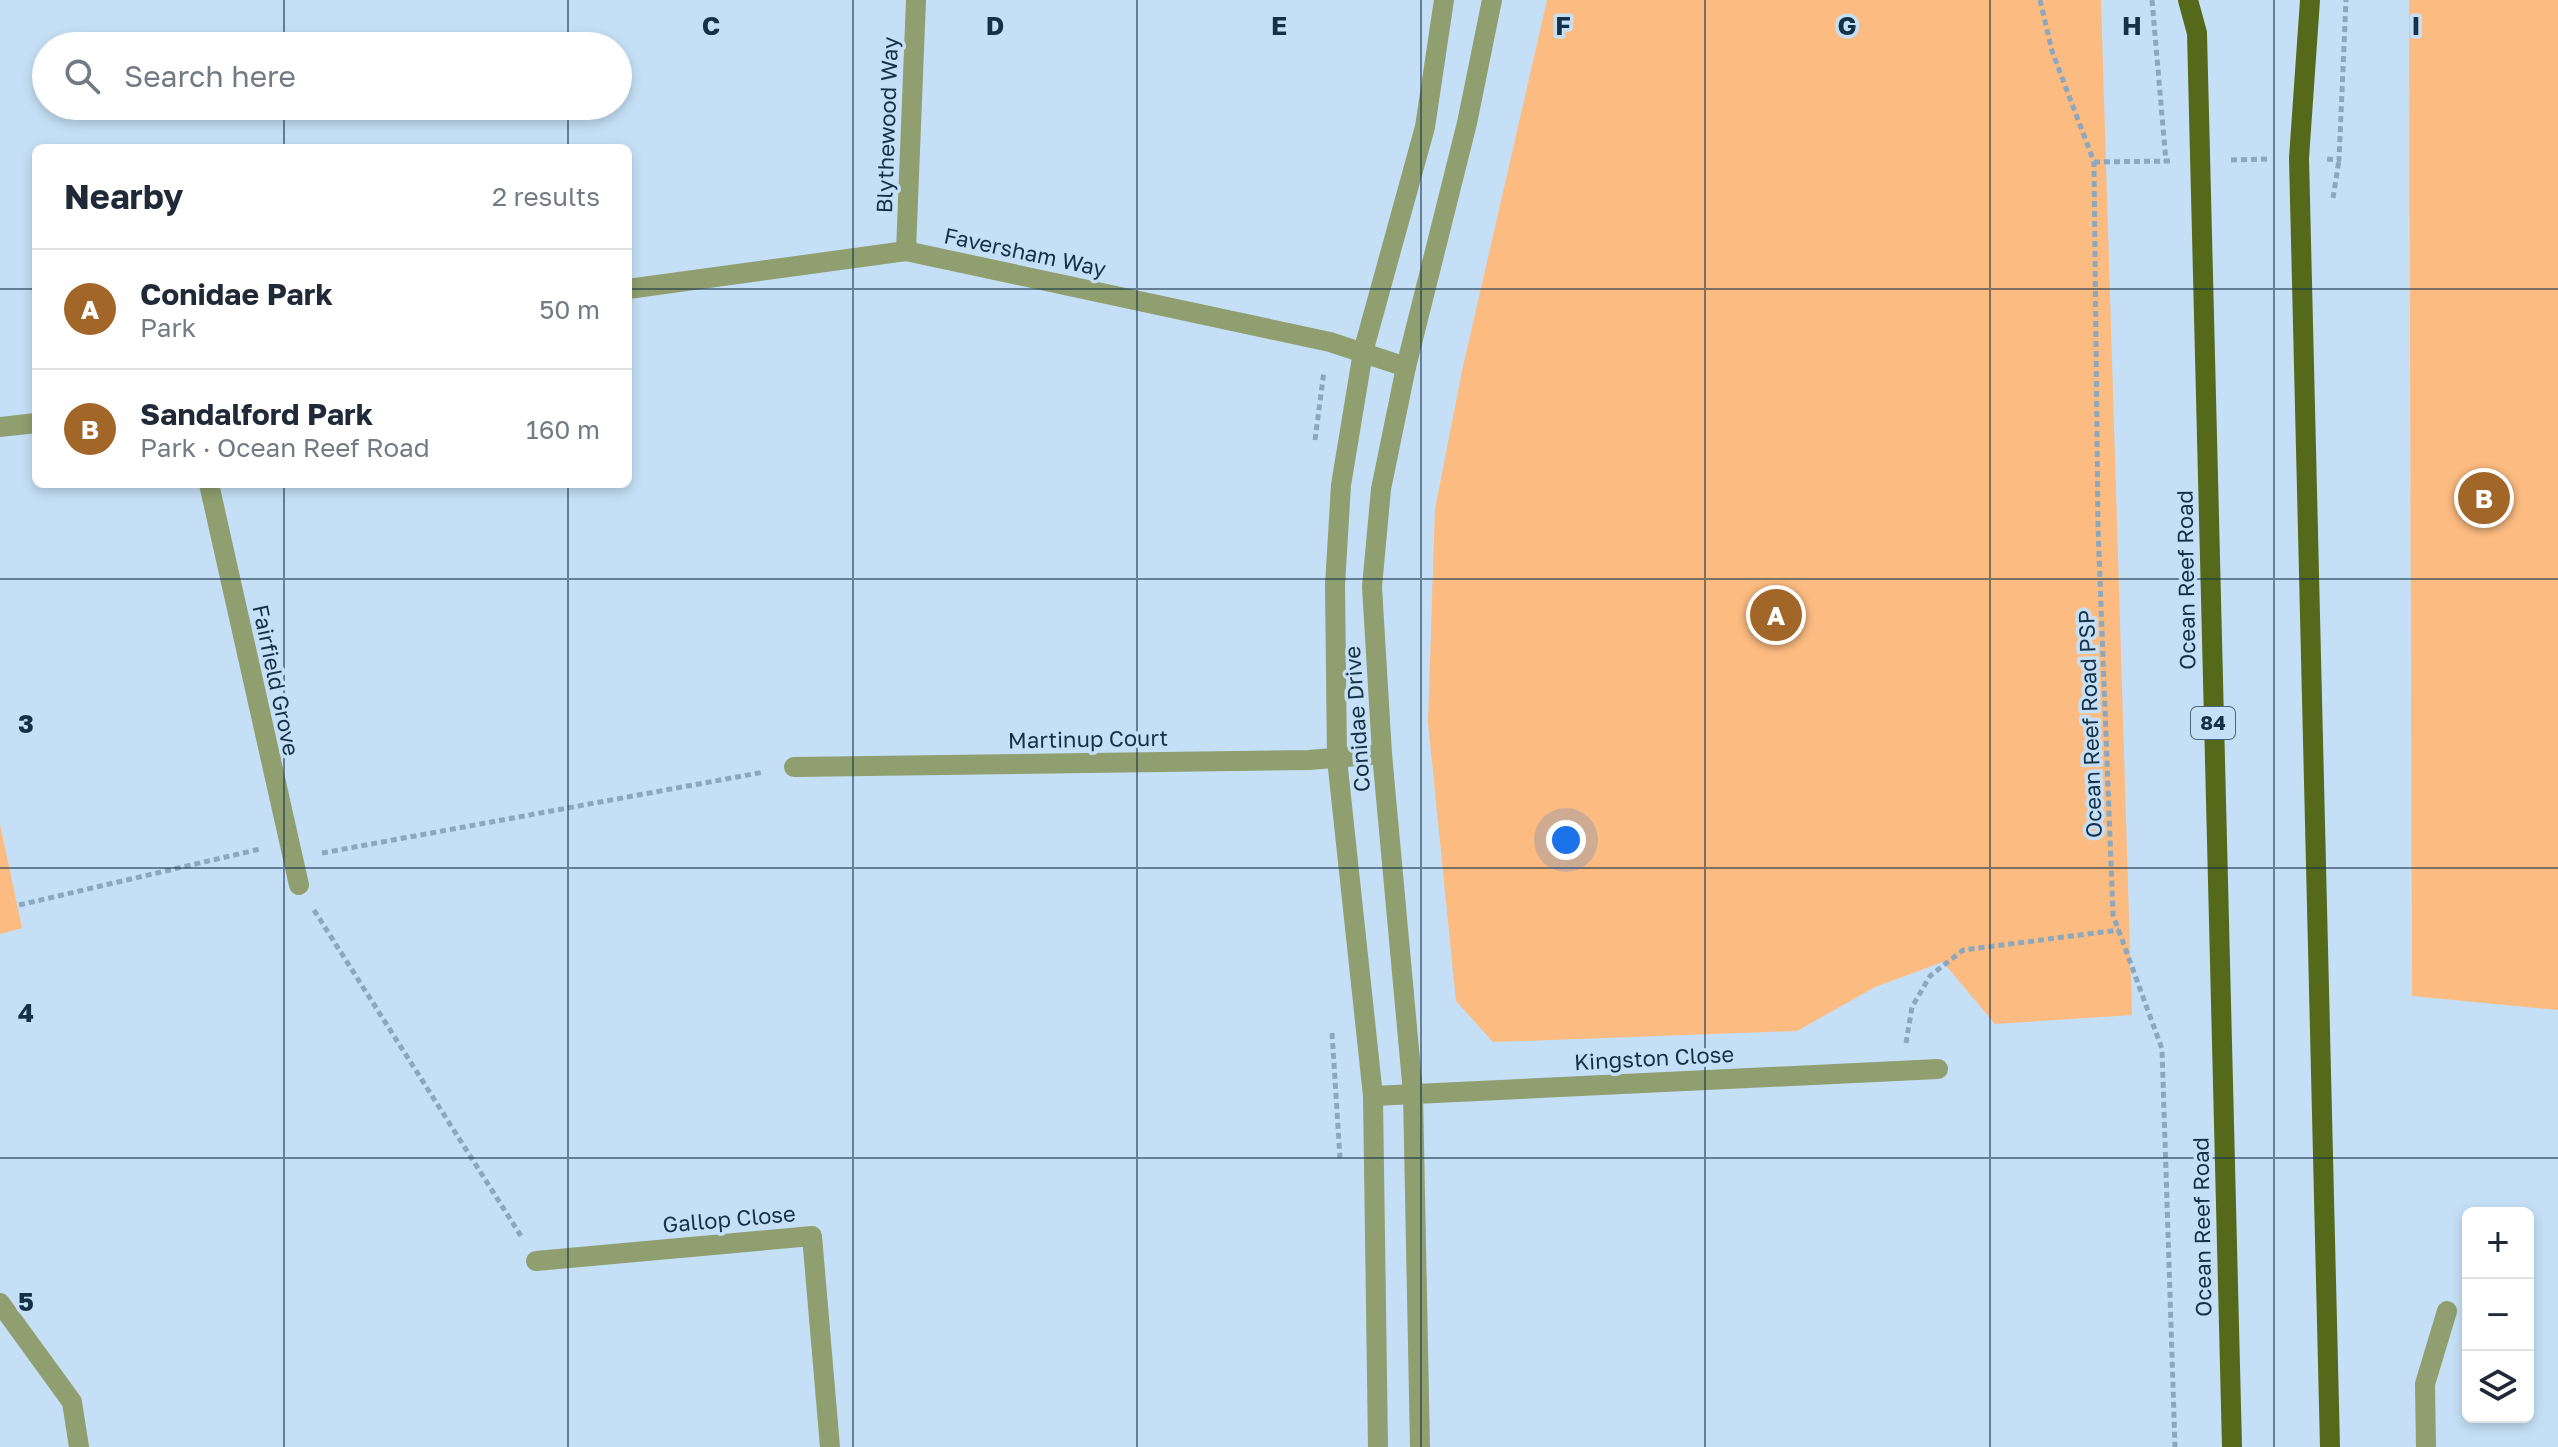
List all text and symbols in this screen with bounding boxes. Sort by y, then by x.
text: C [702,10,720,41]
text: D [986,10,1004,41]
text: E [1271,10,1287,41]
text: F [1555,10,1571,41]
text: G [1837,10,1857,41]
text: H [2122,10,2142,41]
text: I [2412,10,2420,41]
search box [32,32,632,120]
street label: Blythewood Way [870,36,903,214]
icon: search [60,54,104,98]
text: Search here [124,58,296,94]
text: Nearby [64,176,184,216]
text: 2 results [492,181,600,212]
street label: Faversham Way [942,221,1109,282]
text: Conidae Park [140,276,333,312]
text: A [81,294,99,325]
text: 50 m [539,294,600,325]
text: Park [140,312,196,343]
text: Sandalford Park [140,396,373,432]
text: B [81,414,99,445]
text: 160 m [526,414,600,445]
text: Park · Ocean Reef Road [140,432,430,463]
pin: B [2458,468,2510,528]
street label: Ocean Reef Road [2170,490,2201,670]
pin: A [1750,585,1802,645]
street label: Fairfield Grove [247,602,306,758]
street label: Ocean Reef Road PSP [2072,609,2107,839]
street label: Conidae Drive [1338,645,1375,793]
road number: 84 [2191,707,2235,739]
text: 3 [18,708,34,739]
street label: Martinup Court [1008,724,1168,753]
your location [1546,820,1586,860]
text: 4 [18,997,34,1028]
street label: Kingston Close [1573,1040,1735,1075]
street label: Ocean Reef Road [2186,1137,2217,1317]
street label: Gallop Close [661,1199,797,1238]
map controls [2462,1207,2534,1423]
button: + [2462,1207,2534,1279]
button: − [2462,1279,2534,1351]
text: 5 [18,1286,34,1317]
button: layers [2462,1351,2534,1423]

